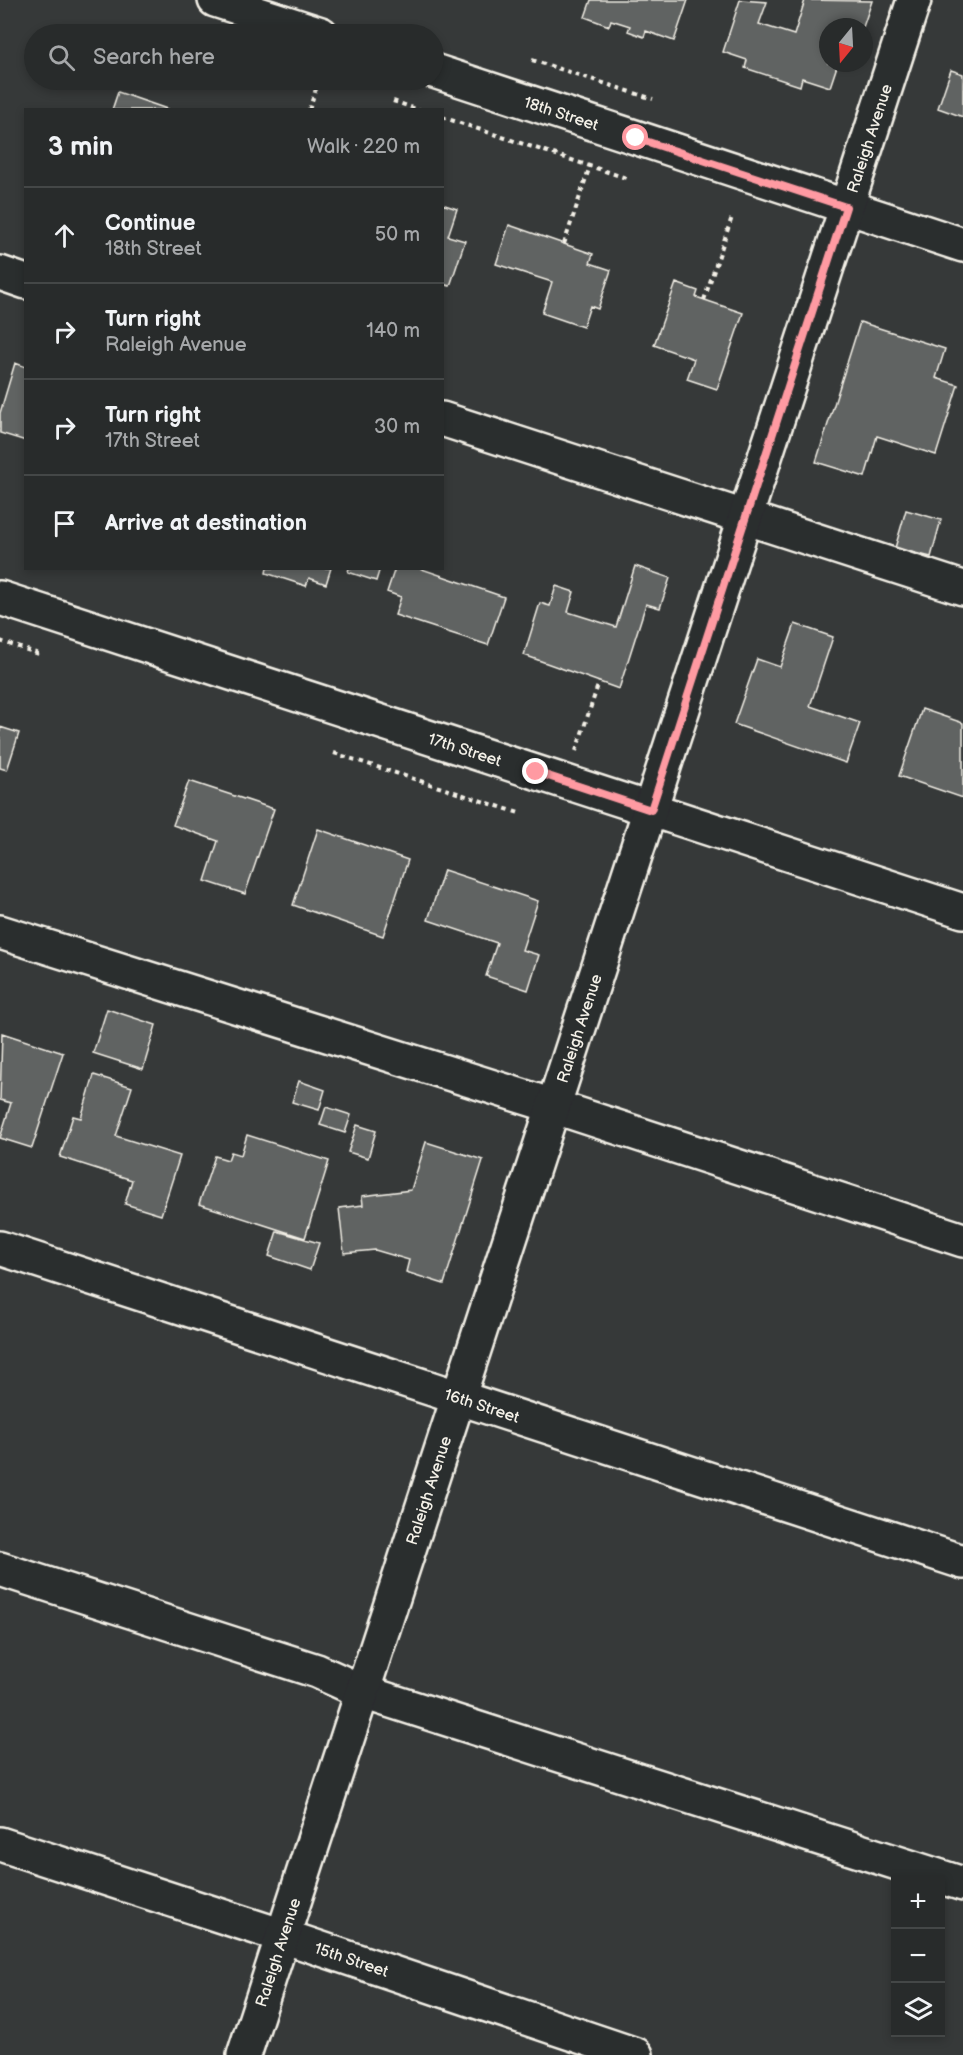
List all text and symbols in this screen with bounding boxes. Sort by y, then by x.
north arrow [819,18,873,72]
search box [24,24,444,90]
icon: search [45,41,78,74]
text: Search here [93,44,215,71]
street label: Raleigh Avenue [844,81,897,196]
street label: 18th Street [521,93,601,135]
route start [622,124,648,150]
text: 3 min [48,132,113,163]
text: Walk · 220 m [307,135,420,159]
text: Continue [105,210,195,237]
icon: ahead [48,219,81,252]
text: 50 m [375,223,420,247]
text: 18th Street [105,237,202,261]
text: Turn right [105,306,201,333]
icon: right [48,315,81,348]
text: 140 m [366,319,420,343]
text: Raleigh Avenue [105,333,247,357]
text: Turn right [105,402,201,429]
icon: right [48,411,81,444]
text: 30 m [374,415,420,439]
text: 17th Street [105,429,200,453]
icon: arrive [48,507,81,540]
text: Arrive at destination [105,510,307,537]
street label: 17th Street [426,730,504,771]
route end [522,758,548,784]
street label: Raleigh Avenue [554,971,607,1085]
street label: 16th Street [442,1386,522,1428]
street label: Raleigh Avenue [403,1433,456,1548]
map controls [891,1875,945,2037]
button: + [891,1875,945,1929]
street label: Raleigh Avenue [252,1895,306,2010]
button: − [891,1929,945,1983]
street label: 15th Street [312,1939,391,1982]
button: layers [891,1983,945,2037]

